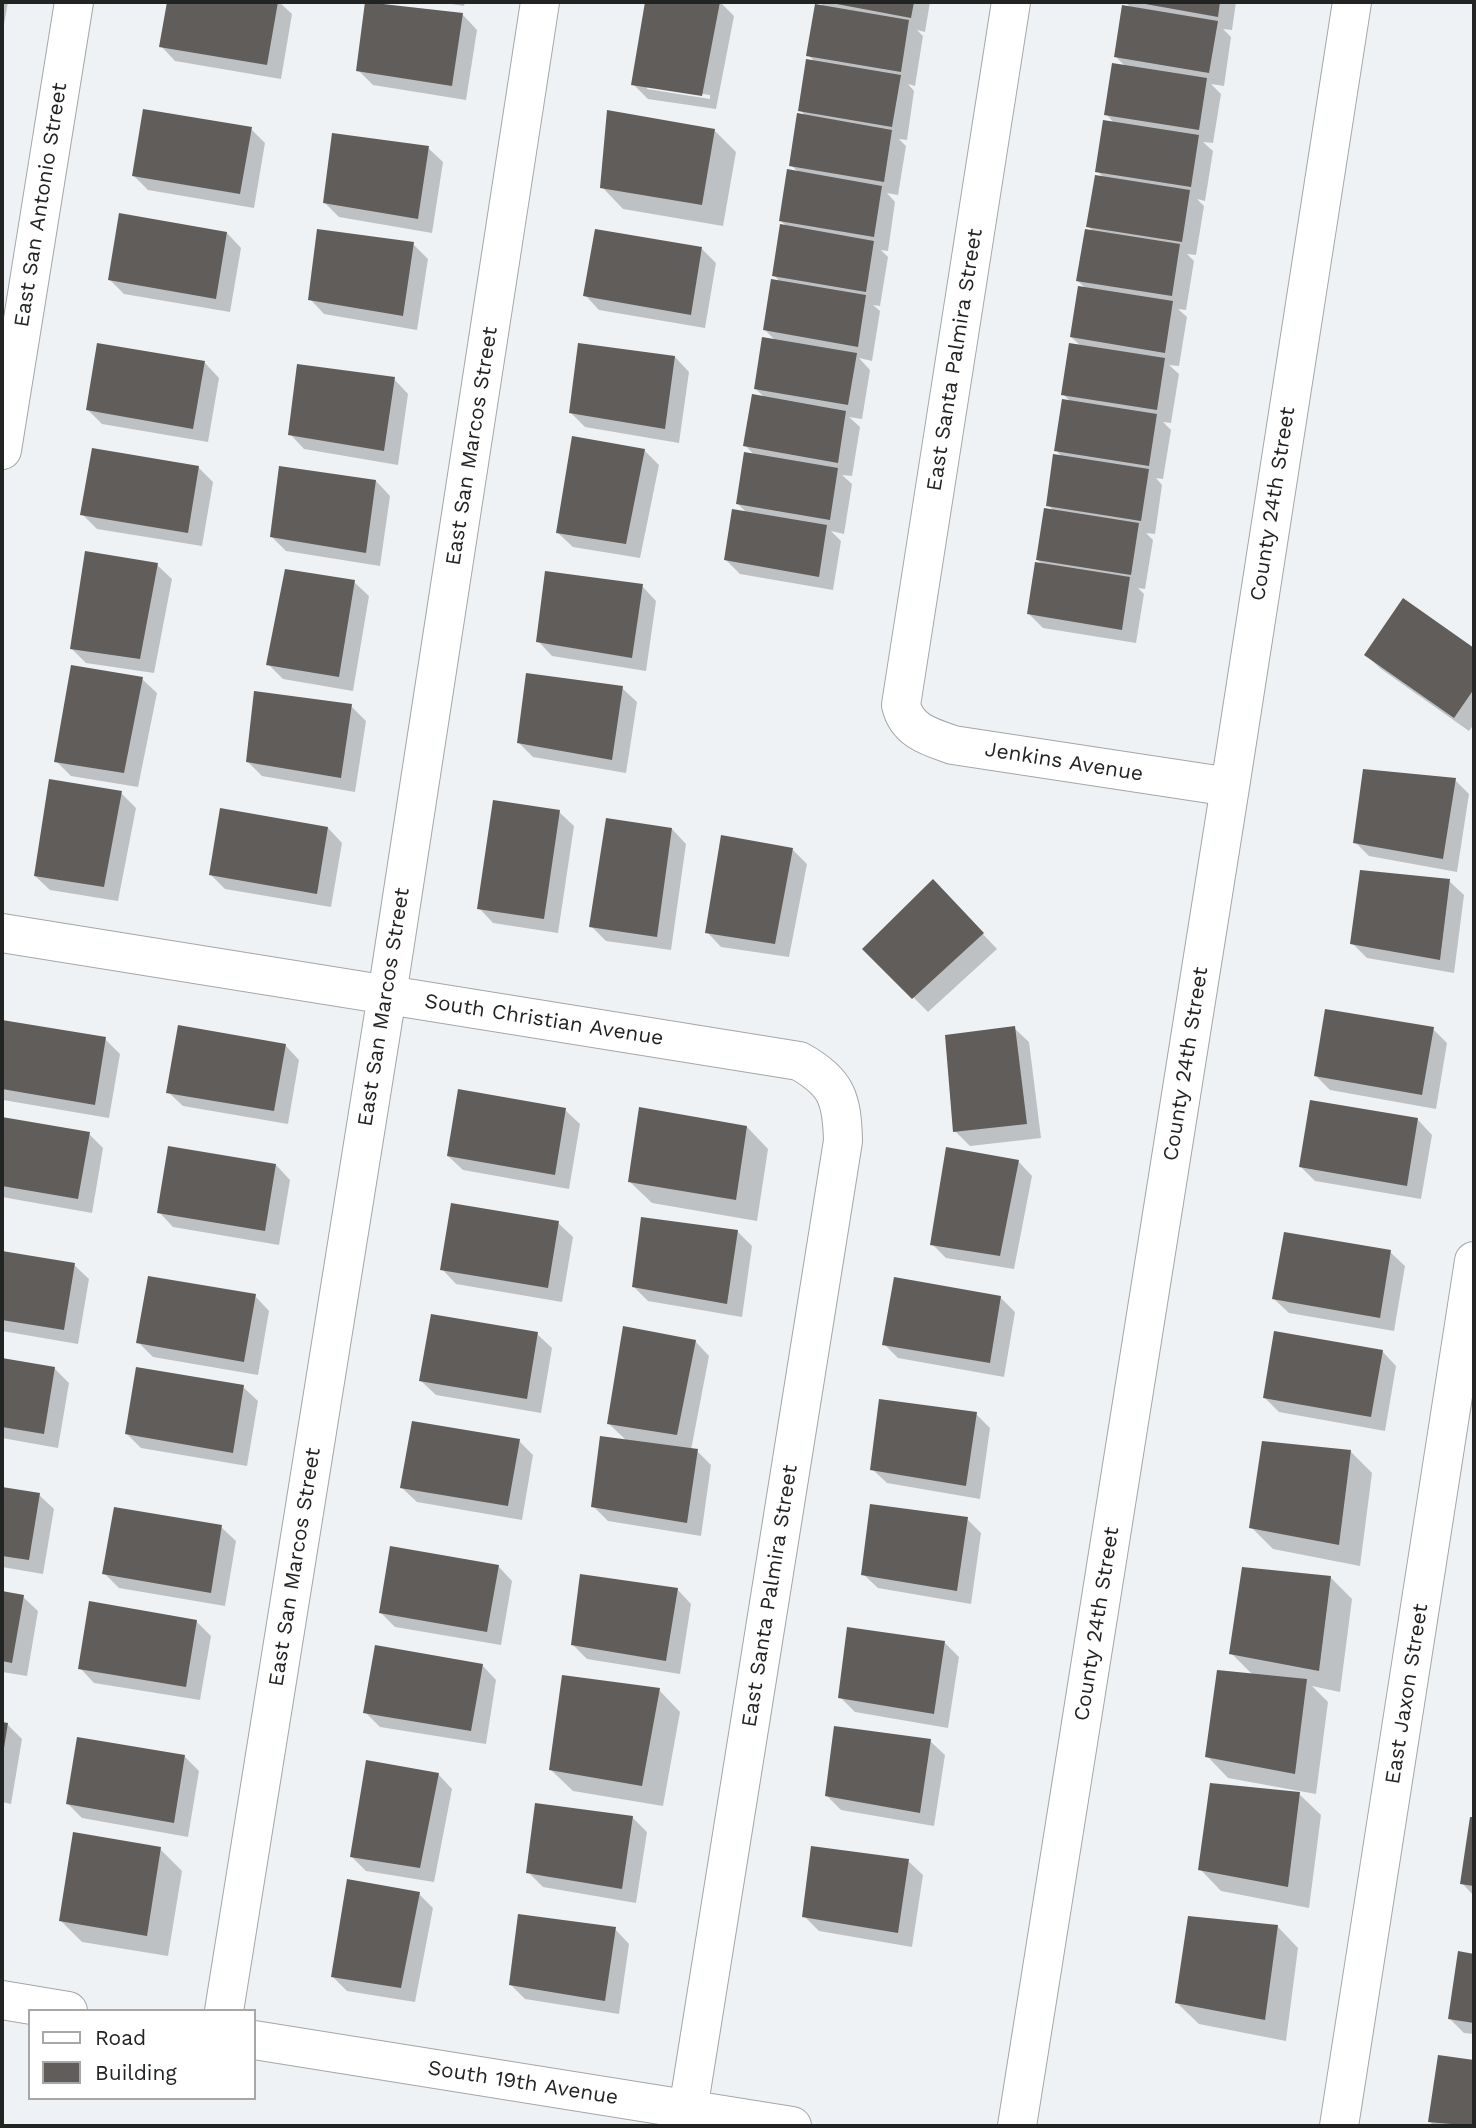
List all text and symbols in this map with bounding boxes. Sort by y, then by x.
street label: East San Antonio Street [9,81,73,329]
street label: East Santa Palmira Street [922,227,988,493]
street label: East San Marcos Street [441,325,503,567]
street label: County 24th Street [1245,405,1301,603]
street label: Jenkins Avenue [983,737,1145,787]
street label: East San Marcos Street [353,886,415,1128]
street label: County 24th Street [1158,965,1214,1163]
street label: South Christian Avenue [423,989,665,1051]
street label: East San Marcos Street [264,1446,326,1688]
street label: East Santa Palmira Street [737,1463,803,1729]
street label: County 24th Street [1069,1525,1125,1723]
street label: East Jaxon Street [1380,1602,1434,1786]
legend [28,2009,256,2100]
text: Road [95,2025,146,2050]
street label: South 19th Avenue [426,2056,620,2110]
text: Building [95,2060,177,2085]

